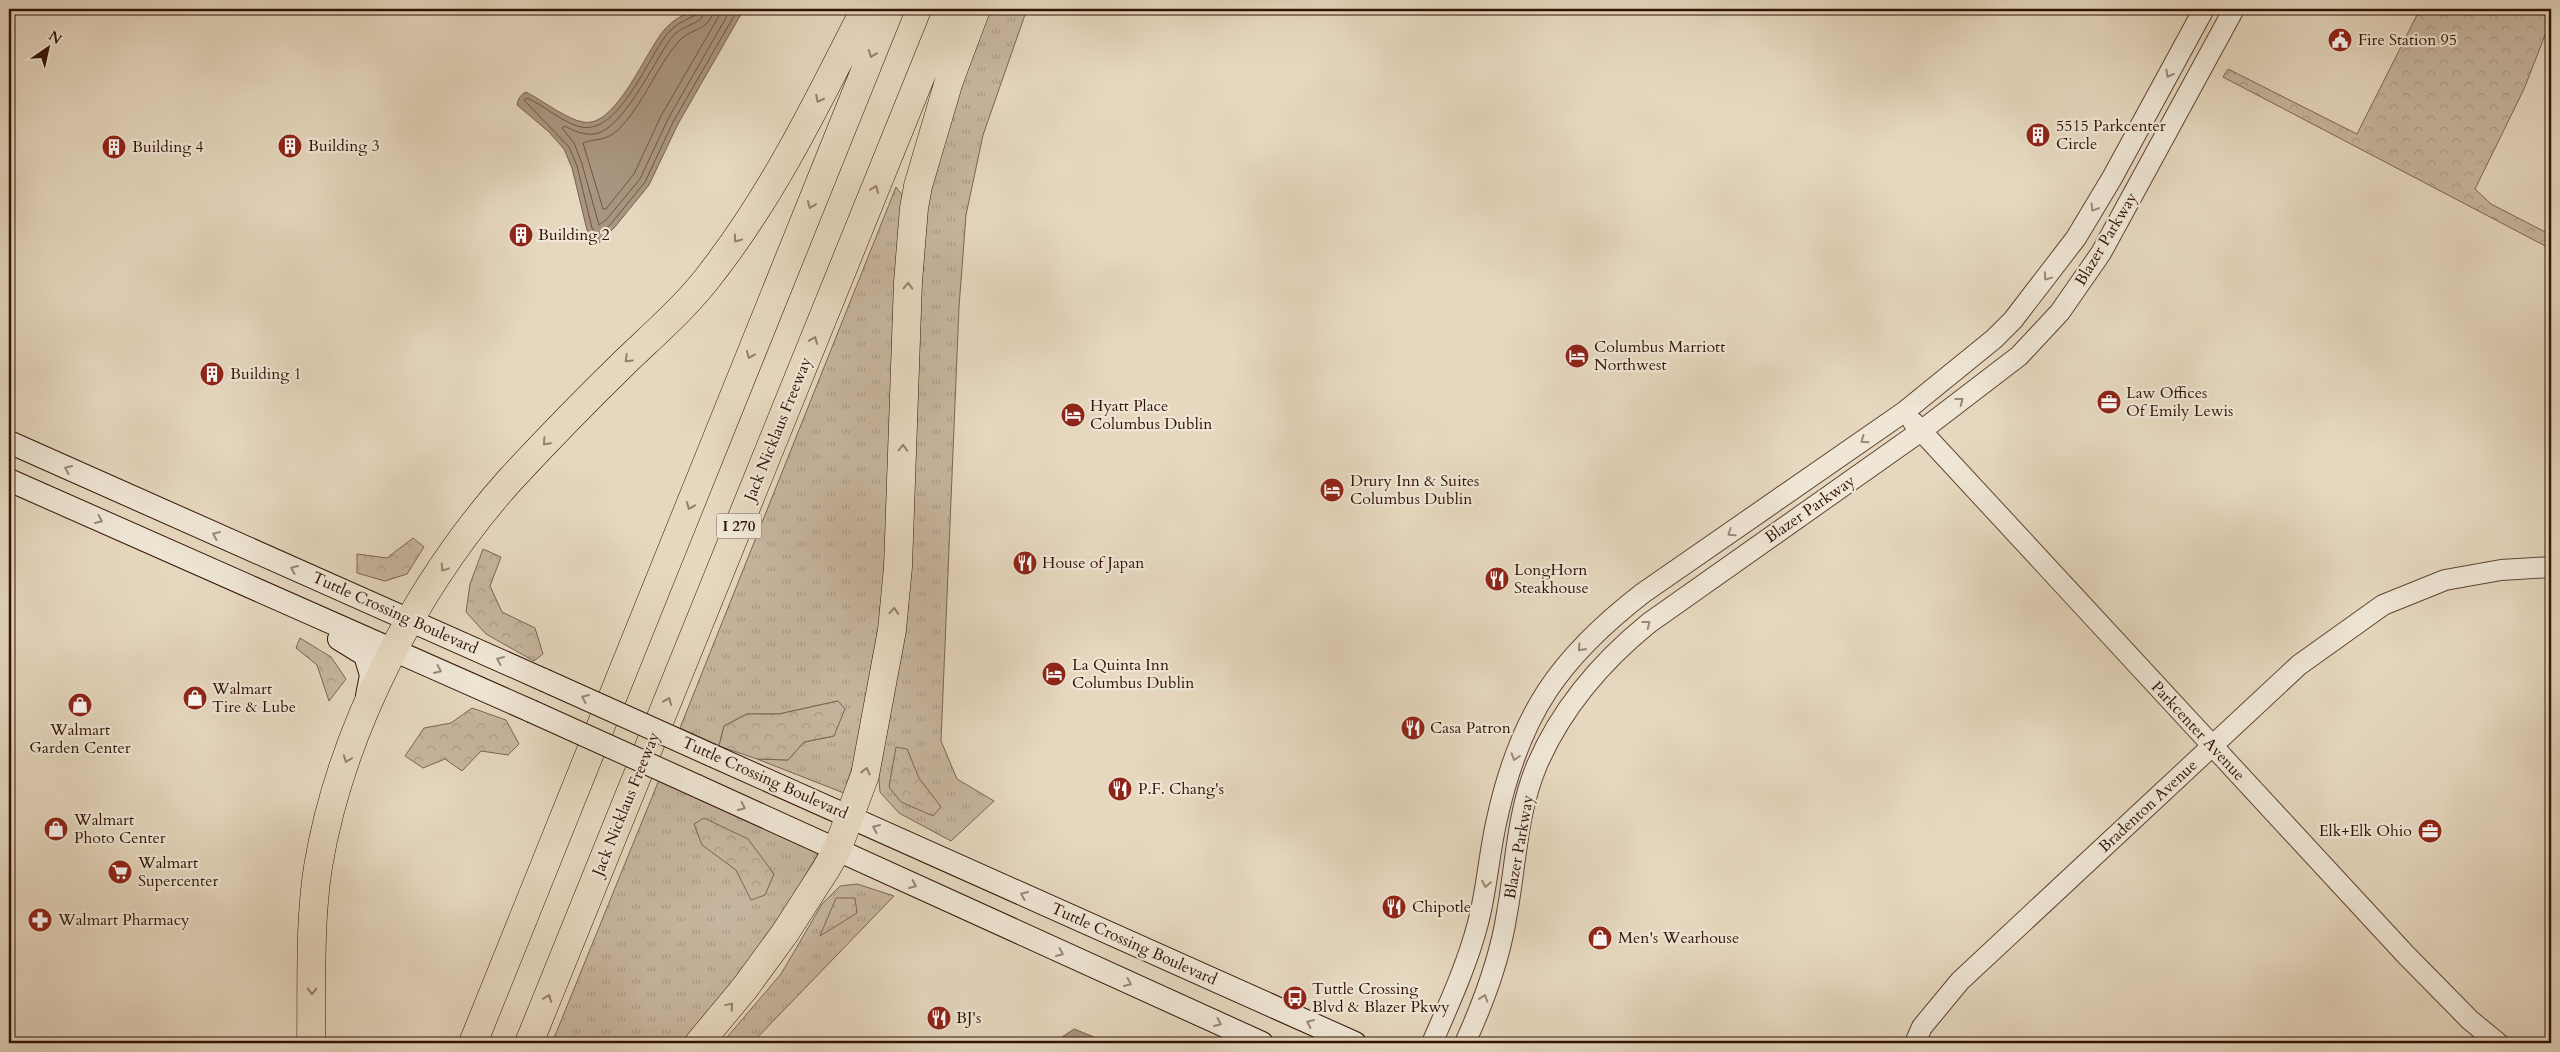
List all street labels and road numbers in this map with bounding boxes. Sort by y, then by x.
street label: Blazer Parkway [2069,188,2143,290]
street label: Jack Nicklaus Freeway [738,353,817,506]
street label: Blazer Parkway [1761,469,1860,548]
road number: I 270 [716,514,762,538]
street label: Tuttle Crossing Boulevard [309,566,482,660]
street label: Parkcenter Avenue [2146,676,2250,786]
street label: Jack Nicklaus Freeway [586,728,665,881]
street label: Tuttle Crossing Boulevard [679,731,852,825]
street label: Bradenton Avenue [2094,754,2202,858]
street label: Blazer Parkway [1499,793,1539,901]
street label: Tuttle Crossing Boulevard [1048,897,1221,991]

